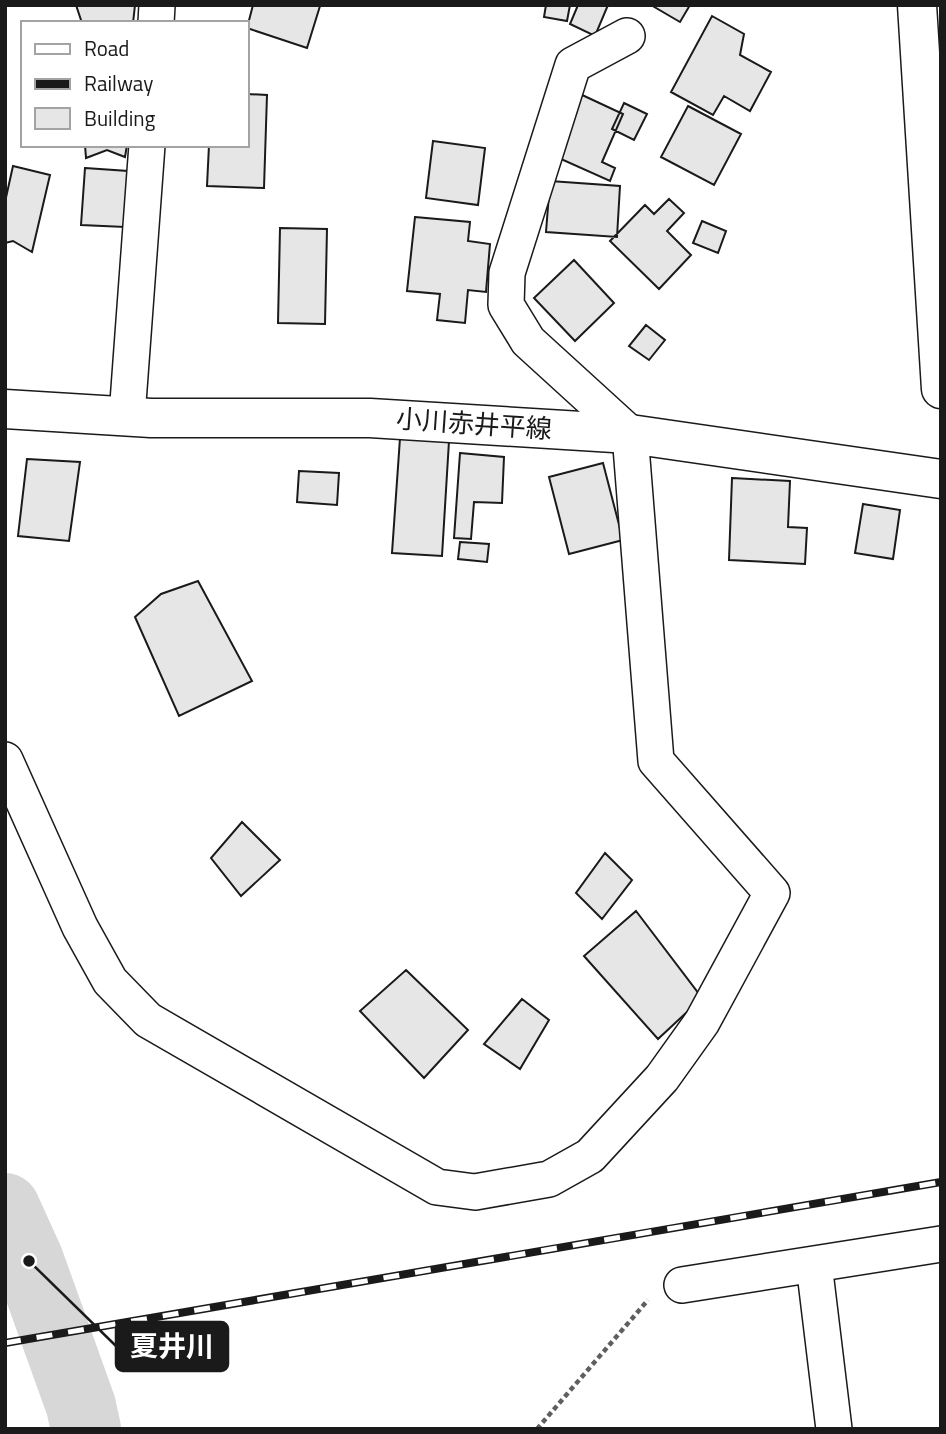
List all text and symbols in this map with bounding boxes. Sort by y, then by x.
legend [21,21,248,147]
text: Road [84,32,129,64]
text: Railway [84,67,153,99]
text: Building [84,102,156,134]
street label: 小川赤井平線 [395,399,553,448]
callout: 夏井川 [116,1322,228,1371]
text: 夏井川 [130,1324,214,1367]

